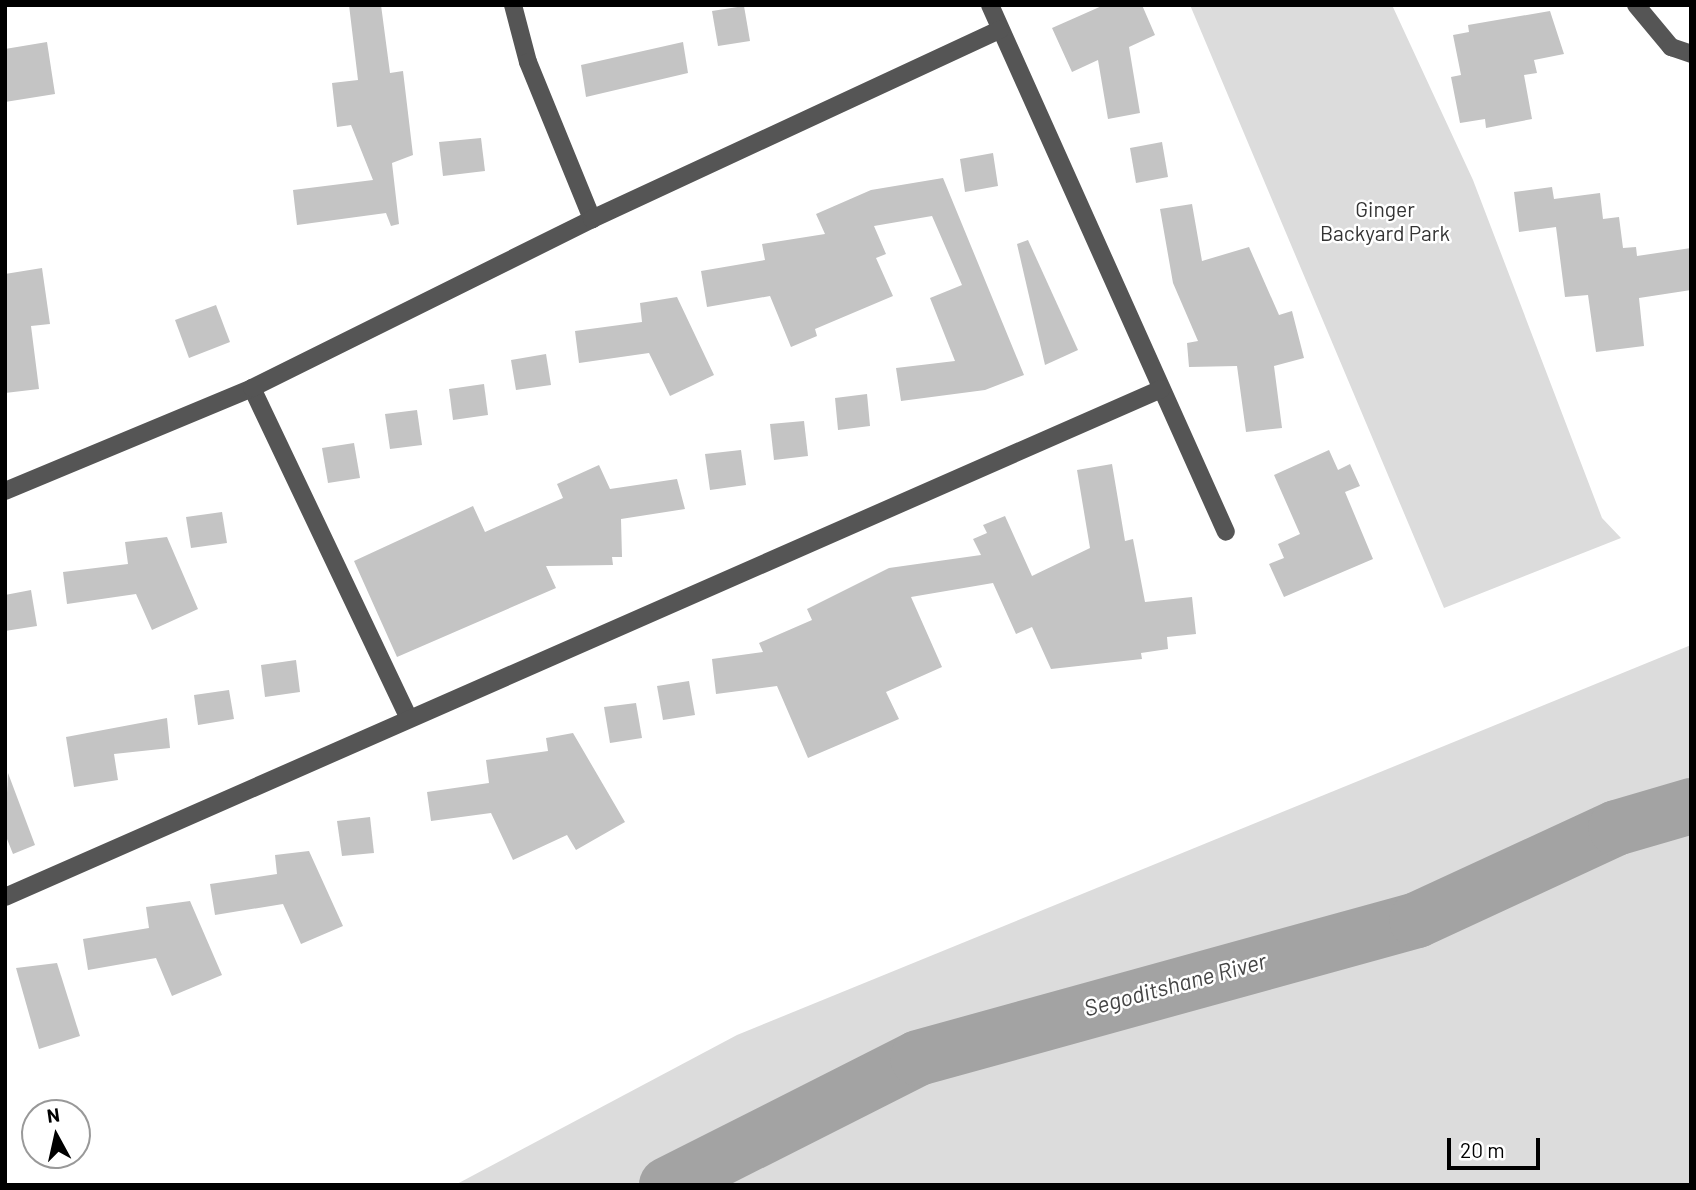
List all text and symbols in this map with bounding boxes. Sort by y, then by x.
park label: Ginger Backyard Park [1320,196,1450,246]
water label: Segoditshane River [1081,946,1269,1022]
north arrow [21,1099,91,1169]
text: N [45,1102,61,1127]
scale bar [1451,1124,1544,1168]
text: 20 m [1460,1137,1505,1162]

